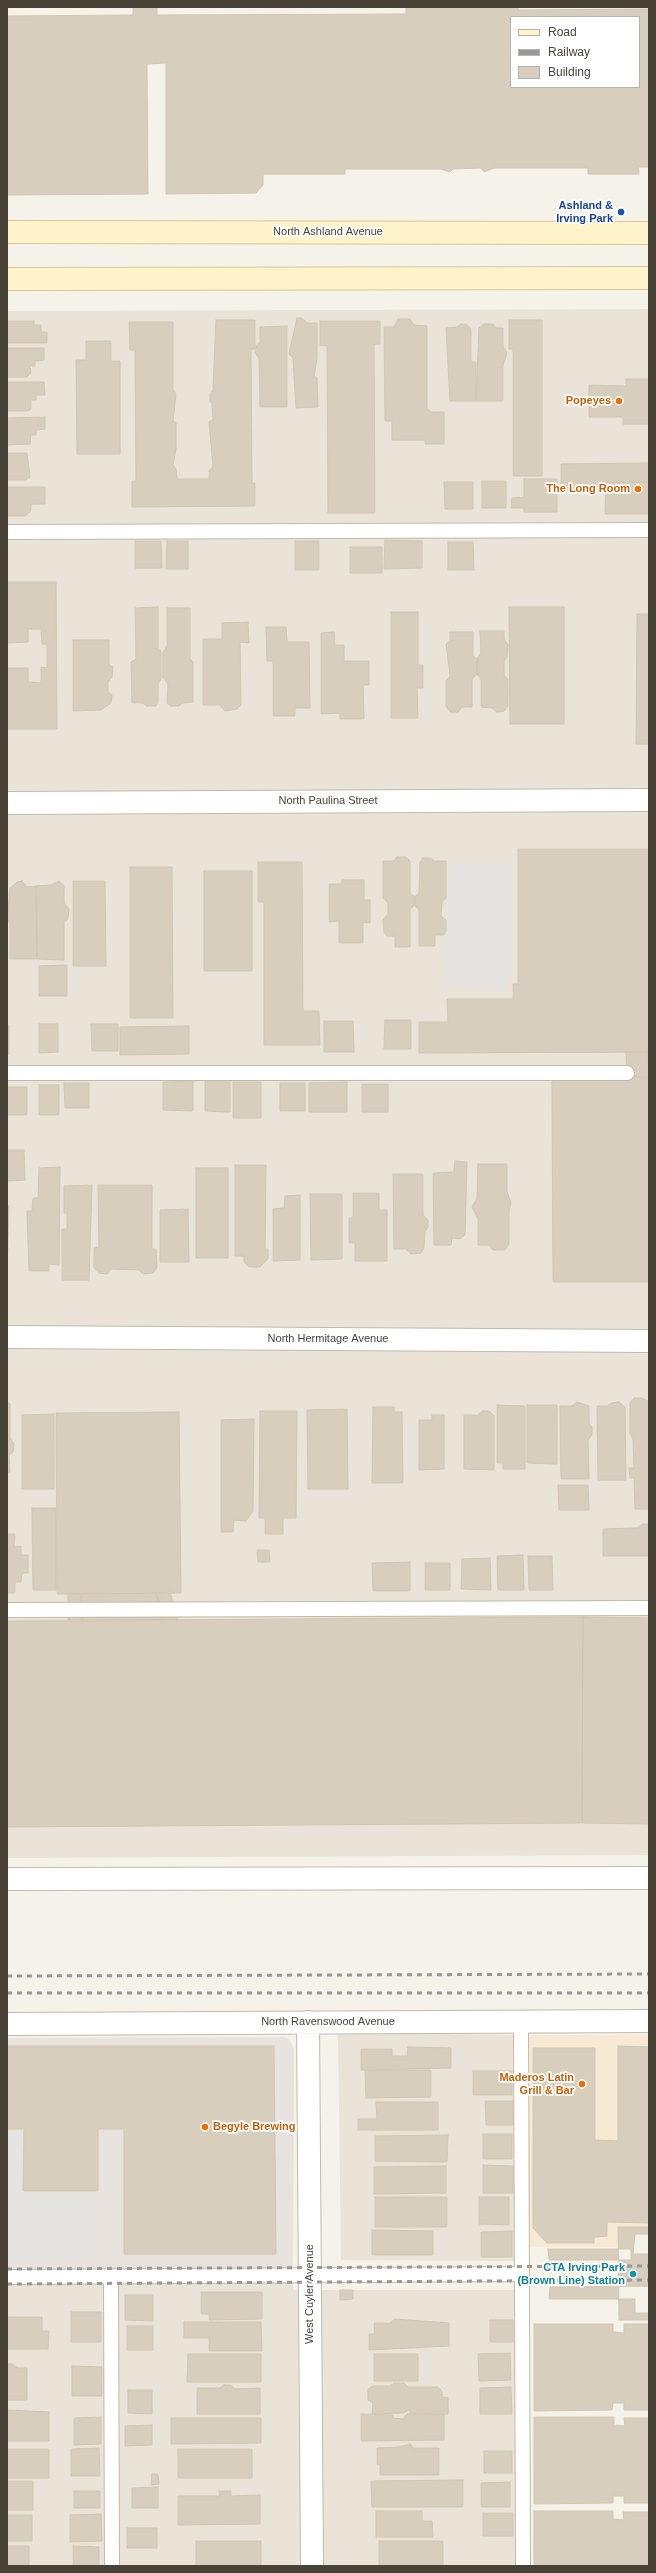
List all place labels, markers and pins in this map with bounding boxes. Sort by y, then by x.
place label: Ashland & Irving Park [556,199,613,225]
marker: Ashland & Irving Park [616,207,626,217]
place label: Popeyes [566,394,611,408]
marker: Popeyes [614,396,624,406]
place label: The Long Room [546,482,630,496]
marker: The Long Room [633,484,643,494]
place label: Maderos Latin Grill & Bar [499,2071,574,2097]
marker: Maderos Latin Grill & Bar [577,2079,587,2089]
place label: Begyle Brewing [213,2120,296,2134]
marker: Begyle Brewing [200,2122,210,2132]
place label: CTA Irving Park (Brown Line) Station [517,2261,625,2287]
marker: CTA Irving Park (Brown Line) Station [628,2269,638,2279]

